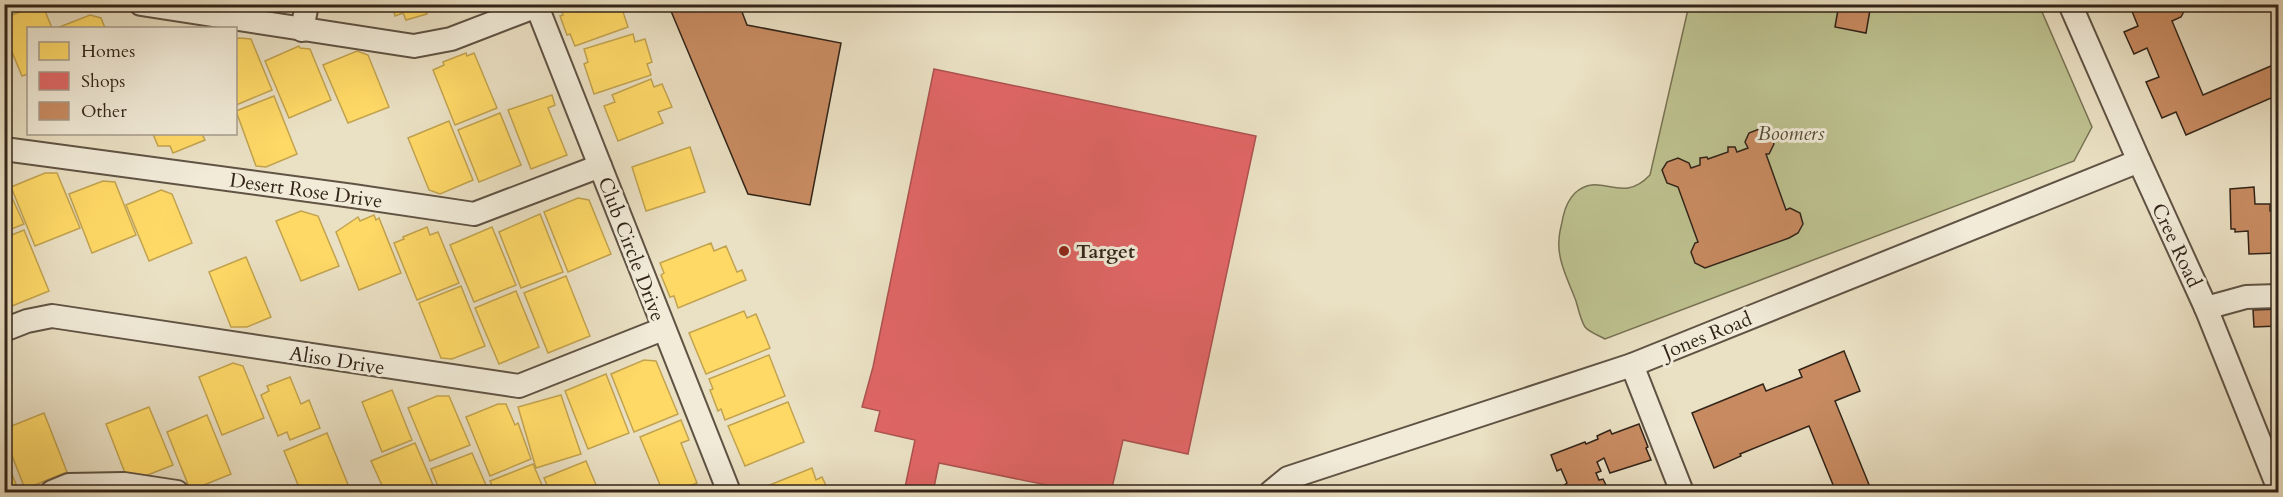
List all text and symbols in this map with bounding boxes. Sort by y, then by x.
legend [27,27,237,135]
text: Homes [81,39,135,64]
text: Shops [81,69,125,94]
text: Other [81,99,127,124]
park label: Boomers [1758,120,1825,147]
street label: Desert Rose Drive [228,166,384,215]
street label: Club Circle Drive [592,173,672,325]
street label: Cree Road [2145,199,2208,292]
place label: Target [1076,238,1135,265]
marker: Target [1057,244,1071,258]
street label: Jones Road [1656,305,1756,367]
street label: Aliso Drive [287,340,387,381]

